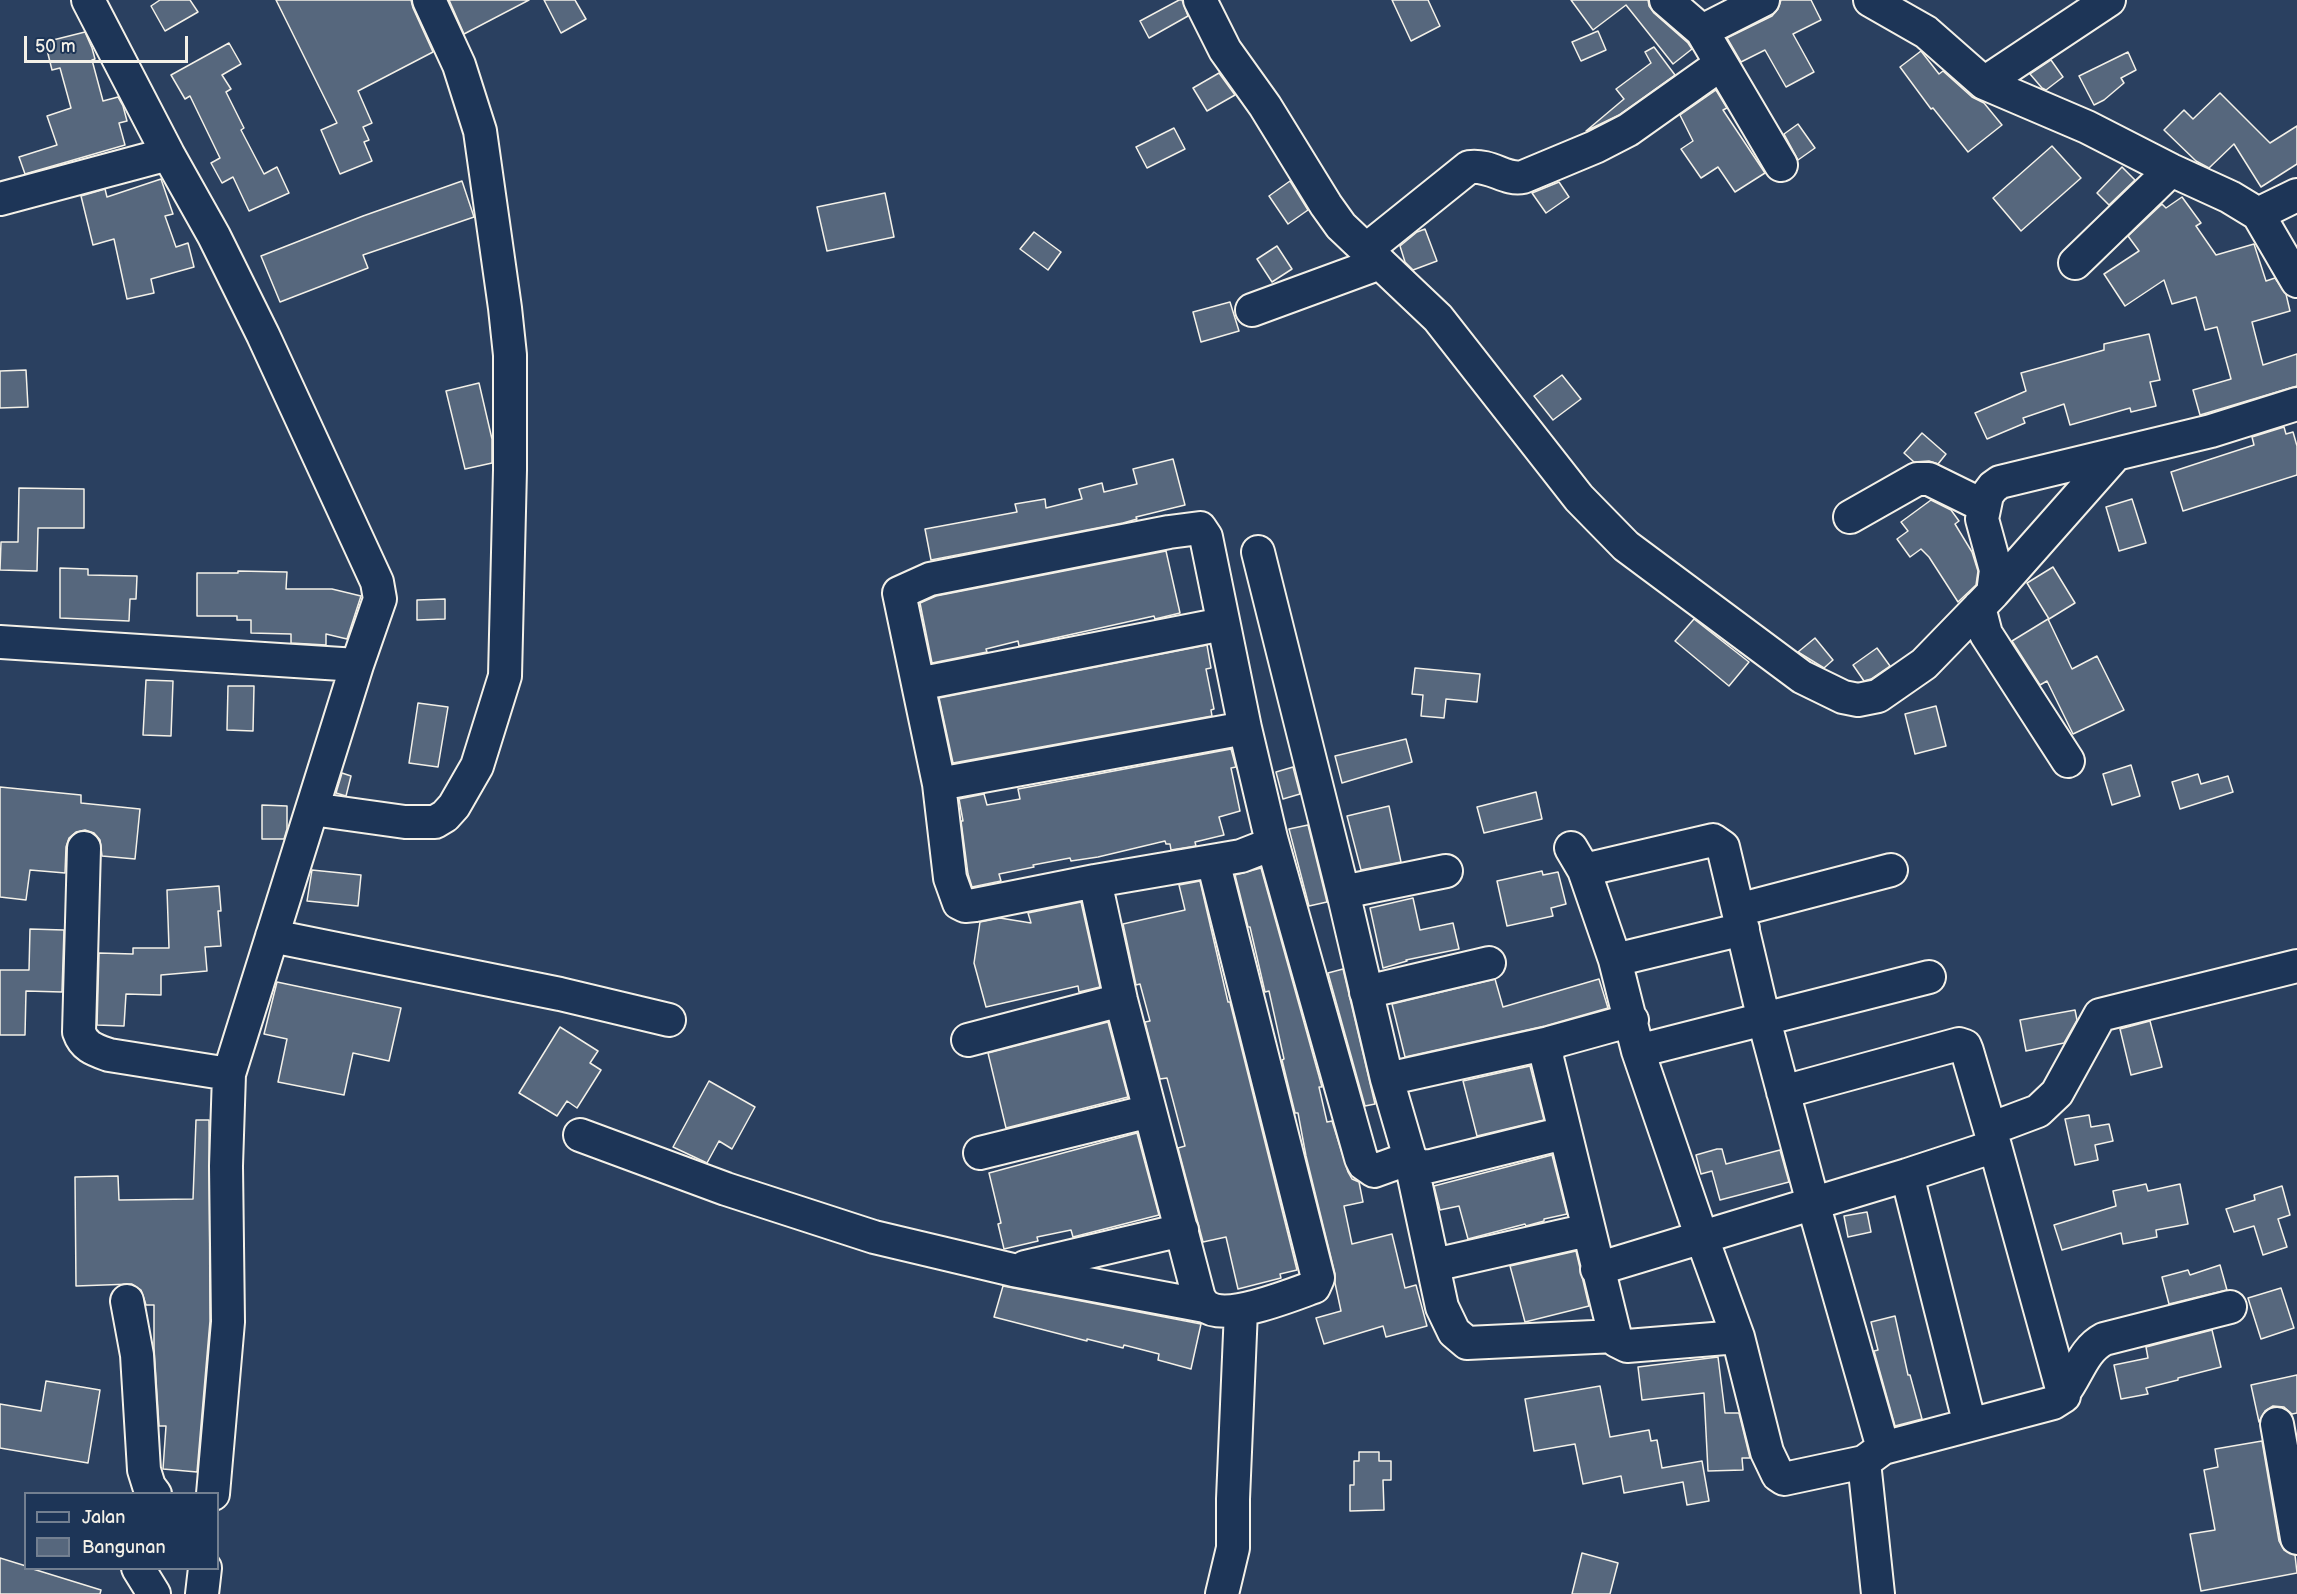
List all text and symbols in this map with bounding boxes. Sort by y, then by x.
scale bar [27,24,190,62]
text: 50 m [35,36,76,57]
legend [24,1492,219,1570]
text: Jalan [82,1507,125,1528]
text: Bangunan [82,1537,166,1558]

